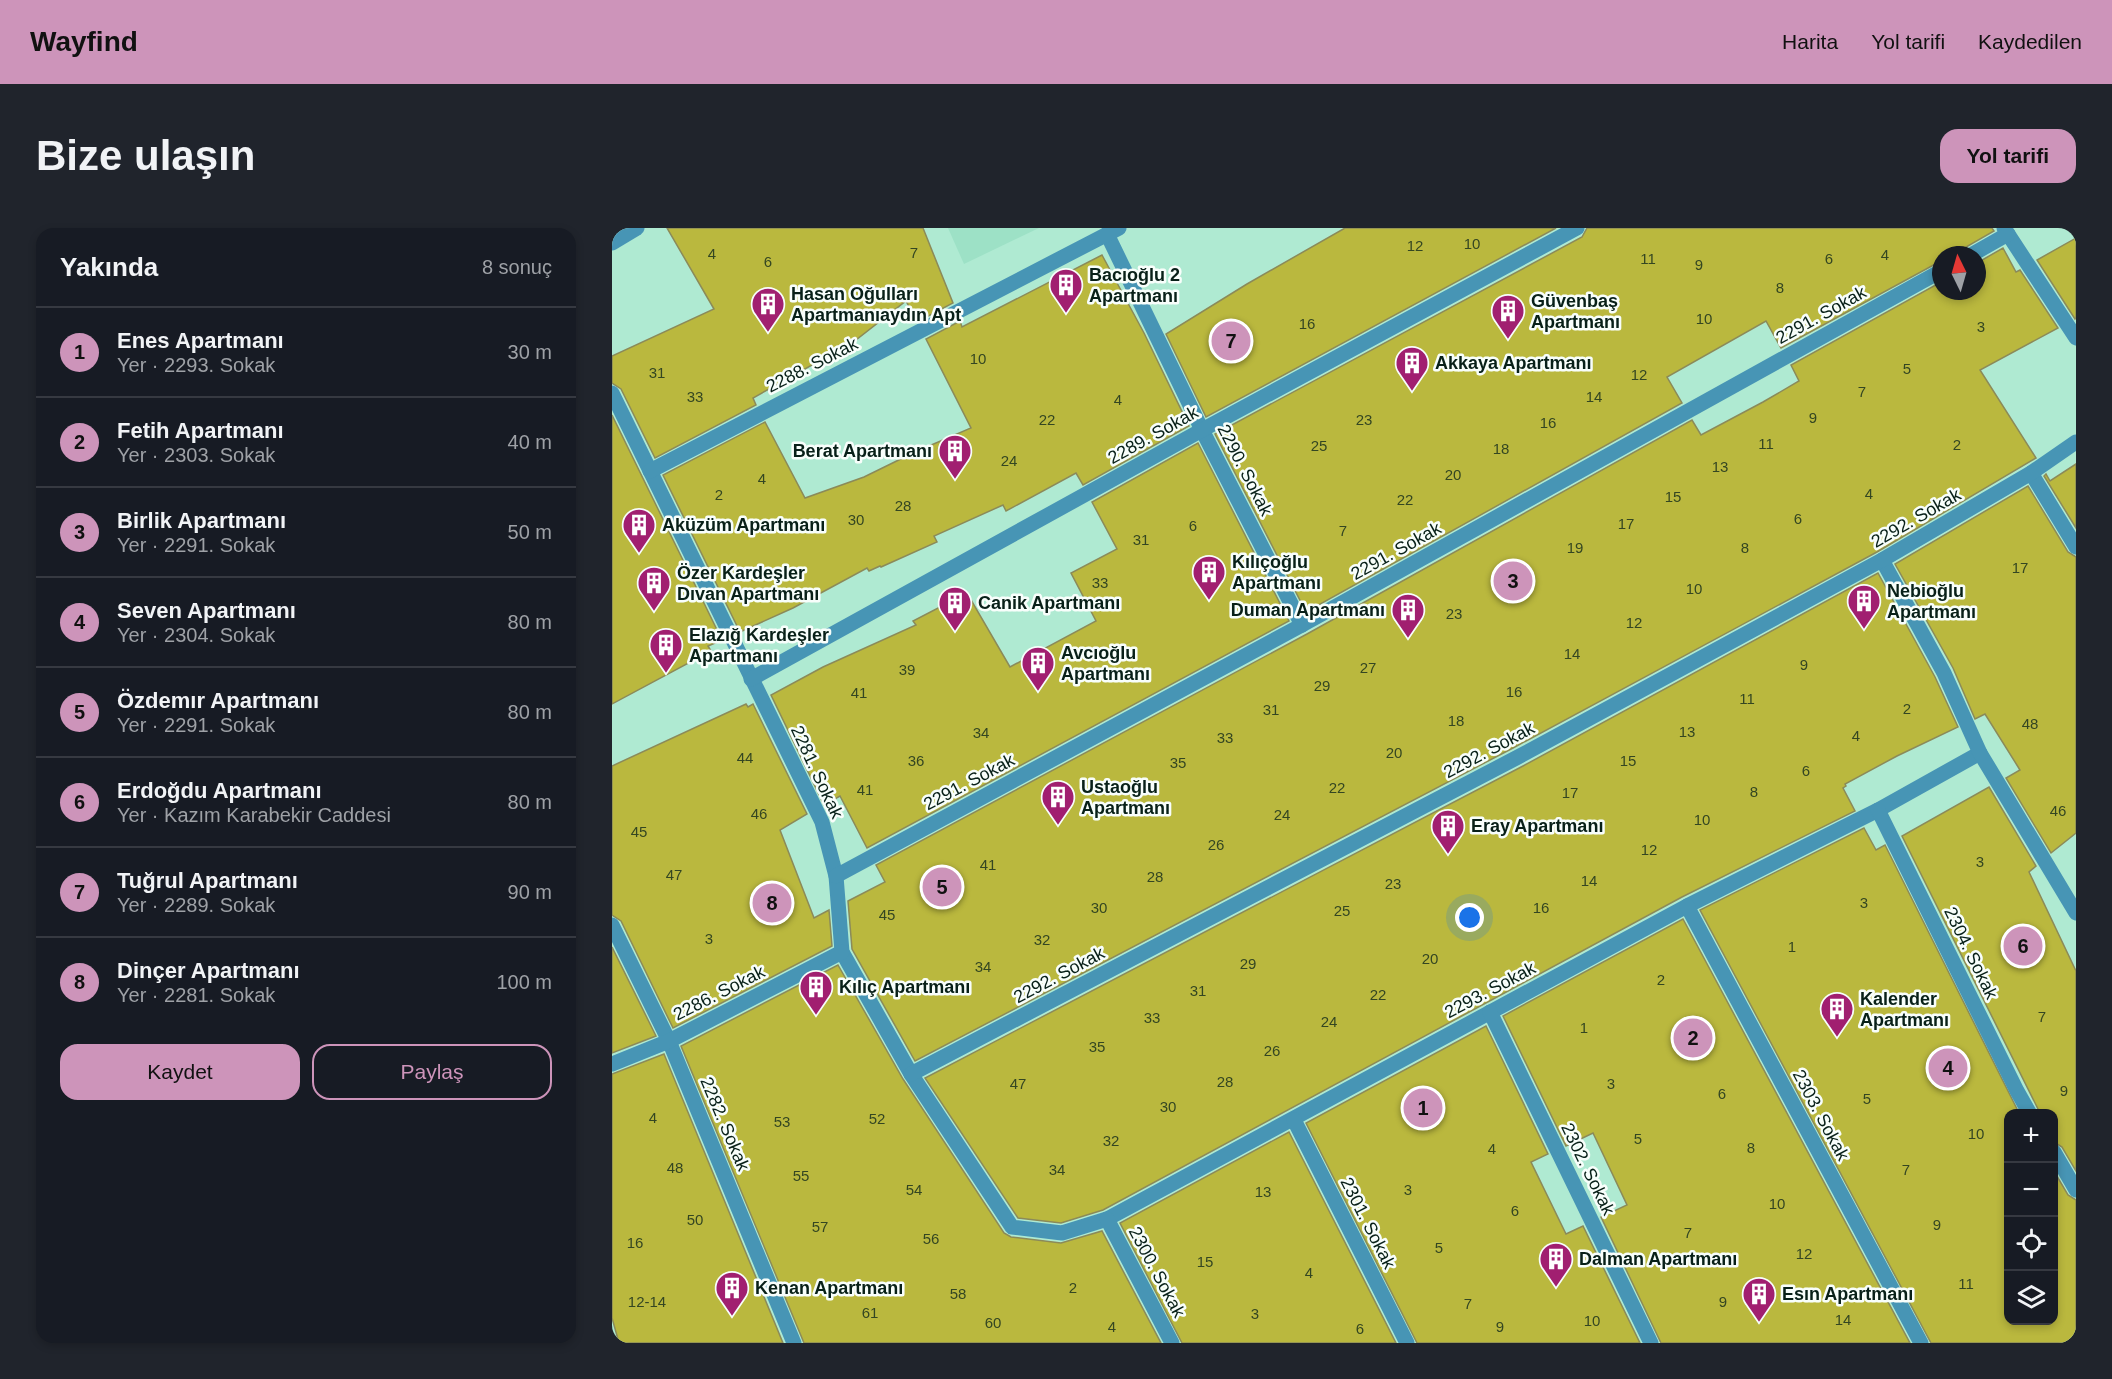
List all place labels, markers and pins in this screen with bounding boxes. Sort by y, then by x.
place label: Bacıoğlu 2 Apartmanı [1089,265,1180,306]
building icon: Bacıoğlu 2 Apartmanı [1048,267,1084,314]
place label: Hasan Oğulları Apartmanıaydın Apt [791,284,961,325]
building icon: Hasan Oğulları Apartmanıaydın Apt [750,286,786,333]
place label: Güvenbaş Apartmanı [1531,291,1620,332]
building icon: Güvenbaş Apartmanı [1490,293,1526,340]
pin: 7 [1212,318,1250,364]
building icon: Akkaya Apartmanı [1394,345,1430,392]
place label: Akkaya Apartmanı [1435,353,1591,373]
building icon: Berat Apartmanı [937,433,973,480]
place label: Berat Apartmanı [793,441,932,461]
building icon: Aküzüm Apartmanı [621,507,657,554]
place label: Aküzüm Apartmanı [662,515,825,535]
place label: Kılıçoğlu Apartmanı [1232,552,1321,593]
building icon: Kılıçoğlu Apartmanı [1191,554,1227,601]
pin: 3 [1494,558,1532,604]
place label: Özer Kardeşler Dıvan Apartmanı [677,563,819,604]
building icon: Özer Kardeşler Dıvan Apartmanı [636,565,672,612]
place label: Nebioğlu Apartmanı [1887,581,1976,622]
building icon: Nebioğlu Apartmanı [1846,583,1882,630]
building icon: Canik Apartmanı [937,585,973,632]
building icon: Duman Apartmanı [1390,592,1426,639]
place label: Canik Apartmanı [978,593,1120,613]
place label: Duman Apartmanı [1231,600,1385,620]
place label: Elazığ Kardeşler Apartmanı [689,625,829,666]
building icon: Elazığ Kardeşler Apartmanı [648,627,684,674]
place label: Avcıoğlu Apartmanı [1061,643,1150,684]
building icon: Avcıoğlu Apartmanı [1020,645,1056,692]
place label: Ustaoğlu Apartmanı [1081,777,1170,818]
building icon: Ustaoğlu Apartmanı [1040,779,1076,826]
building icon: Eray Apartmanı [1430,808,1466,855]
place label: Eray Apartmanı [1471,816,1603,836]
pin: 5 [922,864,962,910]
pin: 8 [752,880,792,926]
pin: 6 [2004,924,2042,968]
building icon: Kılıç Apartmanı [798,969,834,1016]
place label: Kılıç Apartmanı [839,977,970,997]
place label: Kalender Apartmanı [1860,989,1949,1030]
building icon: Kalender Apartmanı [1819,991,1855,1038]
pin: 2 [1674,1016,1712,1060]
pin: 4 [1928,1046,1968,1090]
pin: 1 [1404,1086,1442,1130]
building icon: Dalman Apartmanı [1538,1241,1574,1288]
place label: Dalman Apartmanı [1579,1249,1737,1269]
building icon: Kenan Apartmanı [714,1270,750,1317]
building icon: Esın Apartmanı [1741,1276,1777,1323]
place label: Kenan Apartmanı [755,1278,903,1298]
place label: Esın Apartmanı [1782,1284,1913,1304]

